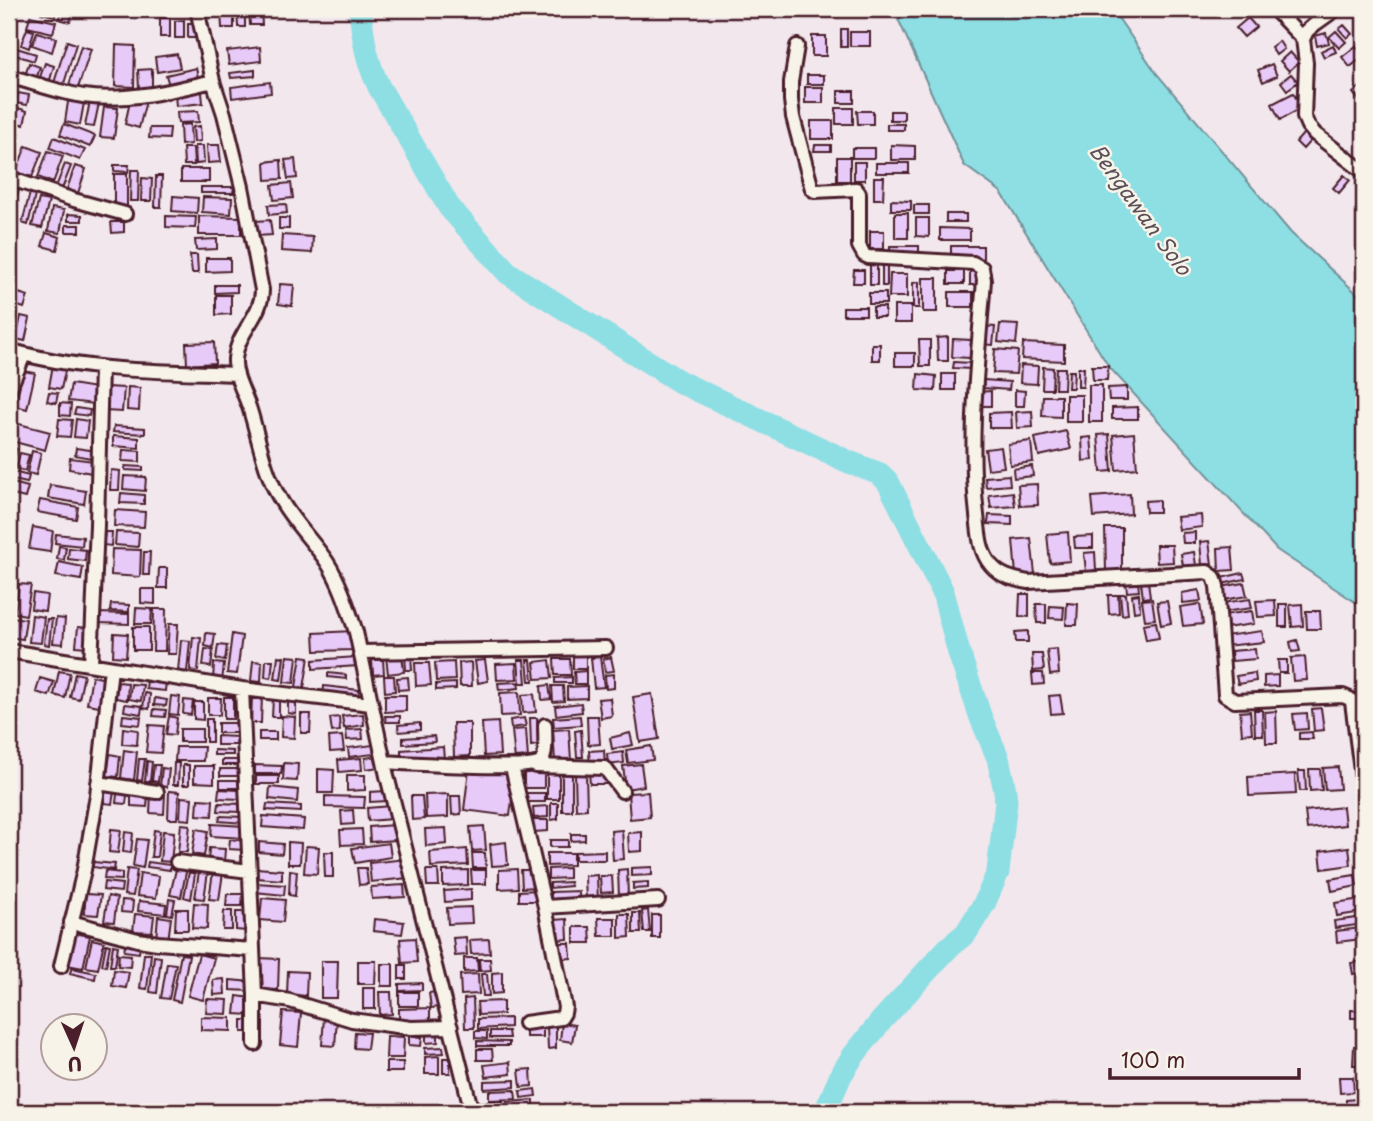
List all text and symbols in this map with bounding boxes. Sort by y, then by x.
water label: Bengawan Solo [1083,136,1201,282]
north arrow [38,1012,108,1082]
scale bar [1110,1037,1300,1081]
text: 100 m [1121,1043,1185,1075]
text: U [67,1051,83,1079]

